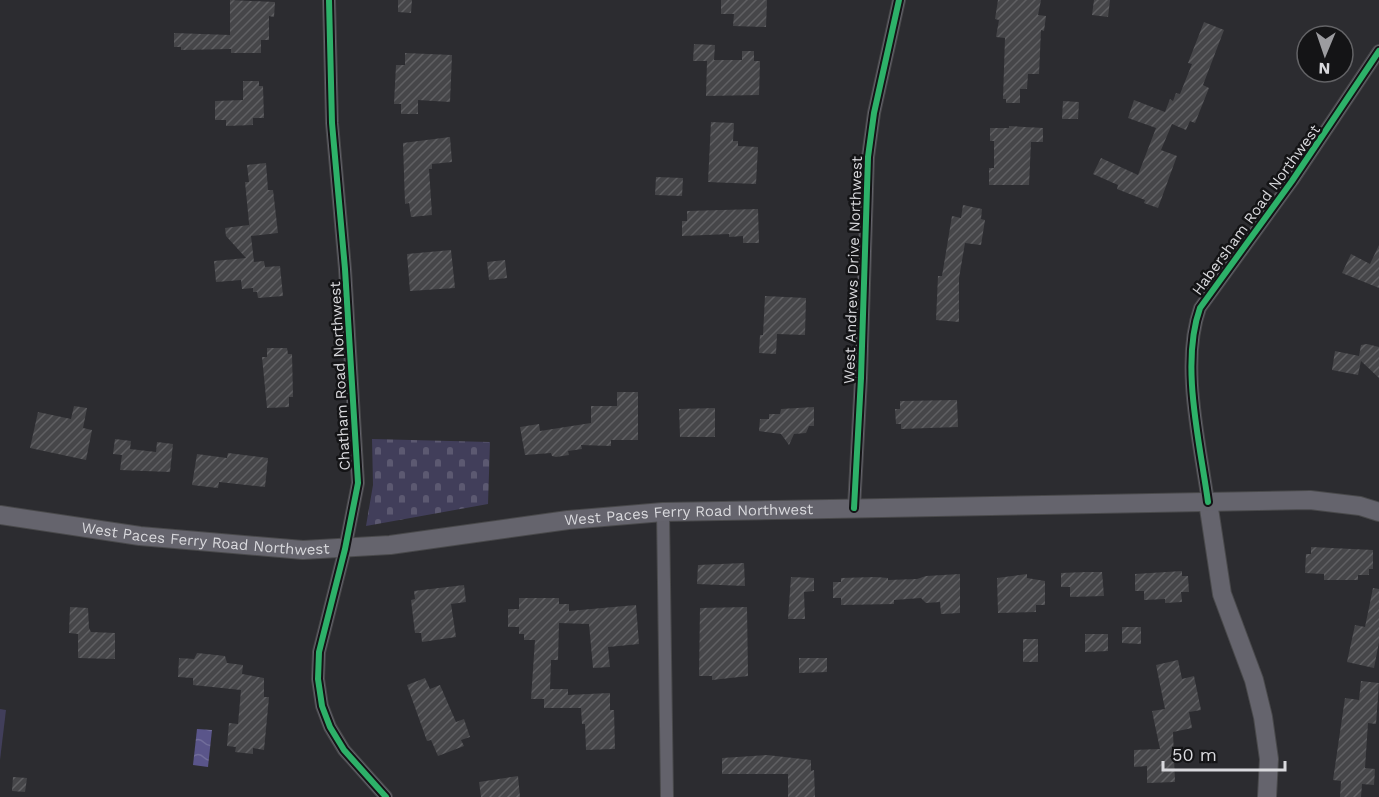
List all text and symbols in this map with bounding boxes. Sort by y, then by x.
north arrow [1295,24,1355,84]
text: N [1318,59,1331,78]
street label: Habersham Road Northwest [1188,121,1324,299]
street label: West Andrews Drive Northwest [840,155,866,384]
street label: Chatham Road Northwest [326,280,354,471]
street label: West Paces Ferry Road Northwest [564,500,814,529]
street label: West Paces Ferry Road Northwest [80,518,331,559]
scale bar [1163,734,1284,772]
text: 50 m [1172,744,1217,765]

